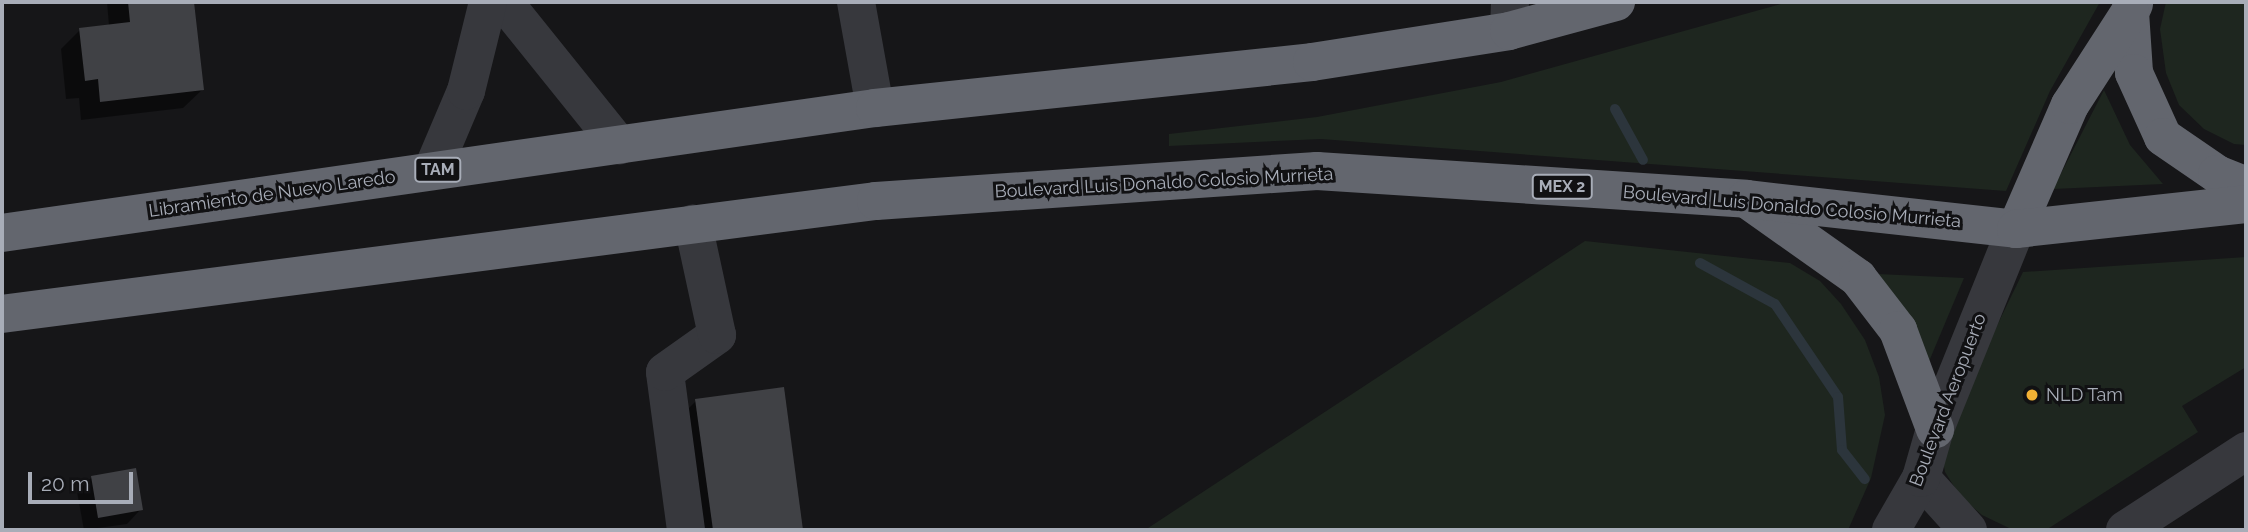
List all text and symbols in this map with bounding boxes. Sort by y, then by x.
road number: TAM [414,158,462,182]
street label: Boulevard Luis Donaldo Colosio Murrieta [994,163,1334,203]
street label: Libramiento de Nuevo Laredo [147,166,397,222]
road number: MEX 2 [1530,174,1594,200]
street label: Boulevard Luis Donaldo Colosio Murrieta [1622,181,1962,233]
street label: Boulevard Aeropuerto [1905,310,1991,490]
place label: NLD Tam [2046,384,2123,406]
marker: NLD Tam [2024,387,2040,403]
scale bar [32,458,136,502]
text: 20 m [41,471,89,496]

